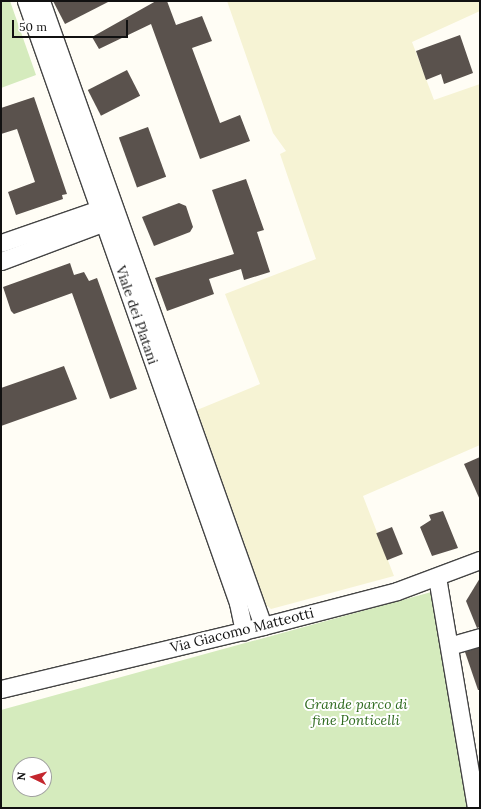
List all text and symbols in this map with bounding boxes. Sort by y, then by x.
scale bar [14,12,130,38]
text: 50 m [19,19,47,34]
street label: Viale dei Platani [112,263,162,367]
street label: Via Giacomo Matteotti [169,604,315,656]
park label: Grande parco di fine Ponticelli [305,696,407,728]
north arrow [12,757,52,797]
text: N [14,771,28,781]

